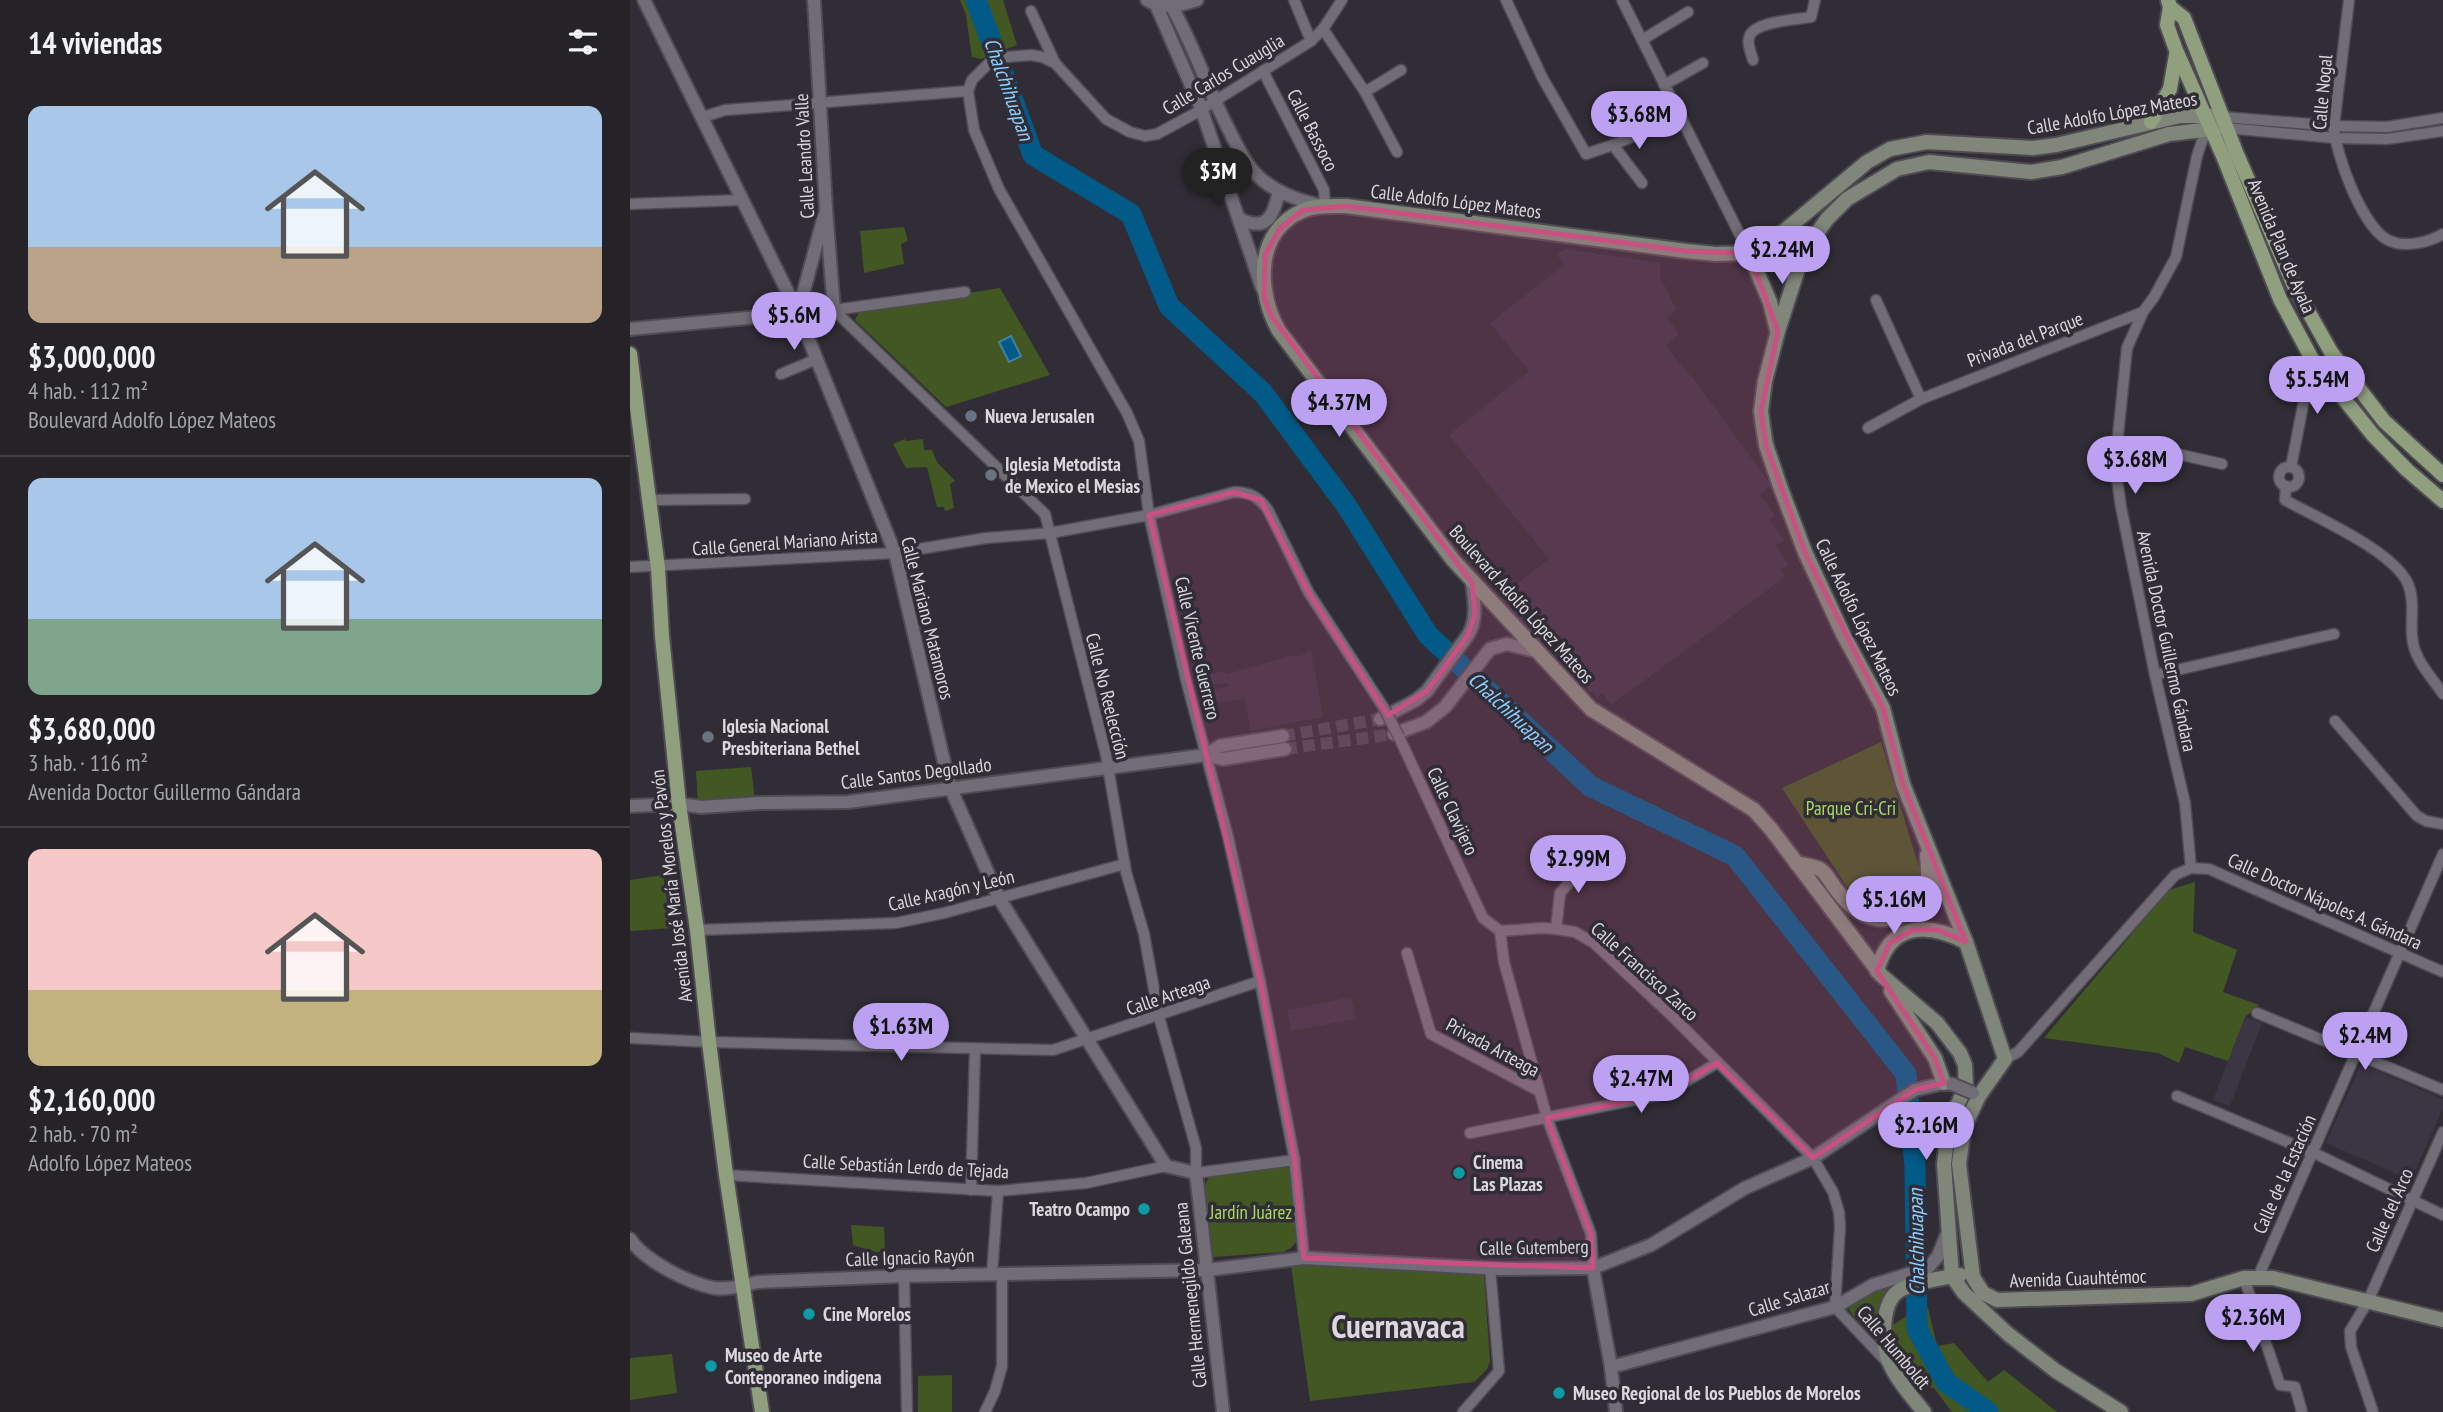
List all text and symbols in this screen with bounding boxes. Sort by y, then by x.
text: 14 viviendas [28,23,162,62]
icon: filters [564,23,602,61]
street label: Calle Carlos Cuauglia [1158,28,1288,120]
water label: Chalchihuapan [978,34,1041,146]
street label: Calle Nogal [2307,53,2337,131]
street label: Calle Bassoco [1282,85,1344,175]
street label: Calle Adolfo López Mateos [2025,86,2199,140]
pin: $3.68M [1582,92,1696,151]
street label: Calle Leandro Valle [789,93,819,219]
text: $3.68M [1607,99,1671,128]
pin: $3M [1184,148,1252,208]
icon: home [252,151,378,277]
text: $3M [1199,156,1237,185]
street label: Avenida Plan de Ayala [2243,175,2321,317]
street label: Calle Adolfo López Mateos [1369,179,1543,223]
pin: $2.24M [1725,226,1839,286]
text: $2.24M [1750,234,1814,263]
pin: $5.6M [745,292,843,352]
text: $5.6M [767,300,821,329]
street label: Privada del Parque [1964,306,2086,372]
text: $3,000,000 [28,337,156,376]
pin: $5.54M [2260,356,2374,416]
text: $5.54M [2285,364,2349,393]
text: 4 hab. · 112 m² [28,376,148,405]
pin: $4.37M [1282,380,1396,439]
text: $4.37M [1307,387,1371,416]
place label: Nueva Jerusalen [985,404,1094,428]
text: Boulevard Adolfo López Mateos [28,405,276,434]
marker: Nueva Jerusalen [963,408,979,424]
pin: $3.68M [2078,436,2192,496]
text: $3.68M [2103,444,2167,473]
place label: Iglesia Metodista de Mexico el Mesias [1005,452,1140,498]
marker: Iglesia Metodista de Mexico el Mesias [983,467,999,483]
street label: Boulevard Adolfo López Mateos [1445,520,1599,688]
icon: home [252,523,378,649]
street label: Calle General Mariano Arista [692,524,878,560]
street label: Avenida Doctor Guillermo Gándara [2132,528,2202,754]
street label: Calle Mariano Matamoros [896,534,960,702]
street label: Calle Adolfo López Mateos [1811,535,1907,699]
street label: Calle Vicente Guerrero [1170,574,1226,722]
street label: Calle No Reelección [1081,630,1135,762]
water label: Chalchihuapan [1463,666,1561,760]
text: $3,680,000 [28,709,156,748]
place label: Iglesia Nacional Presbiteriana Bethel [722,714,860,760]
marker: Iglesia Nacional Presbiteriana Bethel [700,729,716,745]
text: 3 hab. · 116 m² [28,748,148,777]
street label: Calle Santos Degollado [839,752,993,794]
street label: Calle Clavijero [1422,763,1484,859]
street label: Avenida José María Morelos y Pavón [645,768,697,1004]
text: Avenida Doctor Guillermo Gándara [28,777,301,806]
park label: Parque Cri-Cri [1806,796,1896,820]
pin: $2.99M [1521,836,1635,895]
text: $2.99M [1546,843,1610,872]
street label: Calle Doctor Nápoles A. Gándara [2224,847,2426,955]
street label: Calle Aragón y León [886,864,1016,916]
pin: $5.16M [1837,876,1951,936]
text: $5.16M [1862,884,1926,913]
icon: home [252,894,378,1020]
street label: Calle Francisco Zarco [1586,916,1704,1026]
street label: Calle Arteaga [1123,969,1213,1021]
pin: $1.63M [844,1004,958,1063]
text: $1.63M [869,1011,933,1040]
street label: Privada Arteaga [1442,1012,1544,1082]
pin: $2.4M [2316,1012,2414,1072]
text: $2.4M [2338,1020,2392,1049]
pin: $2.47M [1584,1056,1698,1115]
text: $2.47M [1609,1063,1673,1092]
text: $2,160,000 [28,1080,156,1119]
pin: $2.16M [1869,1102,1983,1162]
text: $2.16M [1894,1110,1958,1139]
street label: Calle de la Estación [2247,1111,2321,1237]
text: 2 hab. · 70 m² [28,1119,138,1148]
text: Adolfo López Mateos [28,1148,192,1177]
street label: Calle Sebastián Lerdo de Tejada [802,1149,1010,1183]
place label: Cínema Las Plazas [1473,1150,1543,1196]
street label: Calle del Arco [2360,1164,2418,1256]
marker: Cínema Las Plazas [1451,1165,1467,1181]
water label: Chalchihuapan [1902,1187,1930,1296]
place label: Teatro Ocampo [1029,1197,1130,1221]
park label: Jardín Juárez [1209,1200,1292,1224]
marker: Teatro Ocampo [1136,1201,1152,1217]
street label: Calle Hermenegildo Galeana [1168,1201,1212,1389]
street label: Calle Gutemberg [1479,1234,1589,1260]
street label: Calle Ignacio Rayón [845,1243,975,1271]
street label: Avenida Cuauhtémoc [2009,1264,2147,1292]
street label: Calle Salazar [1745,1274,1834,1322]
pin: $2.36M [2196,1294,2310,1354]
street label: Calle Humboldt [1852,1300,1936,1394]
place label: Cine Morelos [823,1302,911,1326]
text: $2.36M [2221,1302,2285,1331]
district label: Cuernavaca [1331,1304,1465,1347]
marker: Cine Morelos [801,1306,817,1322]
place label: Museo de Arte Conteporaneo indigena [725,1343,882,1389]
marker: Museo de Arte Conteporaneo indigena [703,1358,719,1374]
place label: Museo Regional de los Pueblos de Morelos [1573,1381,1861,1405]
marker: Museo Regional de los Pueblos de Morelos [1551,1385,1567,1401]

